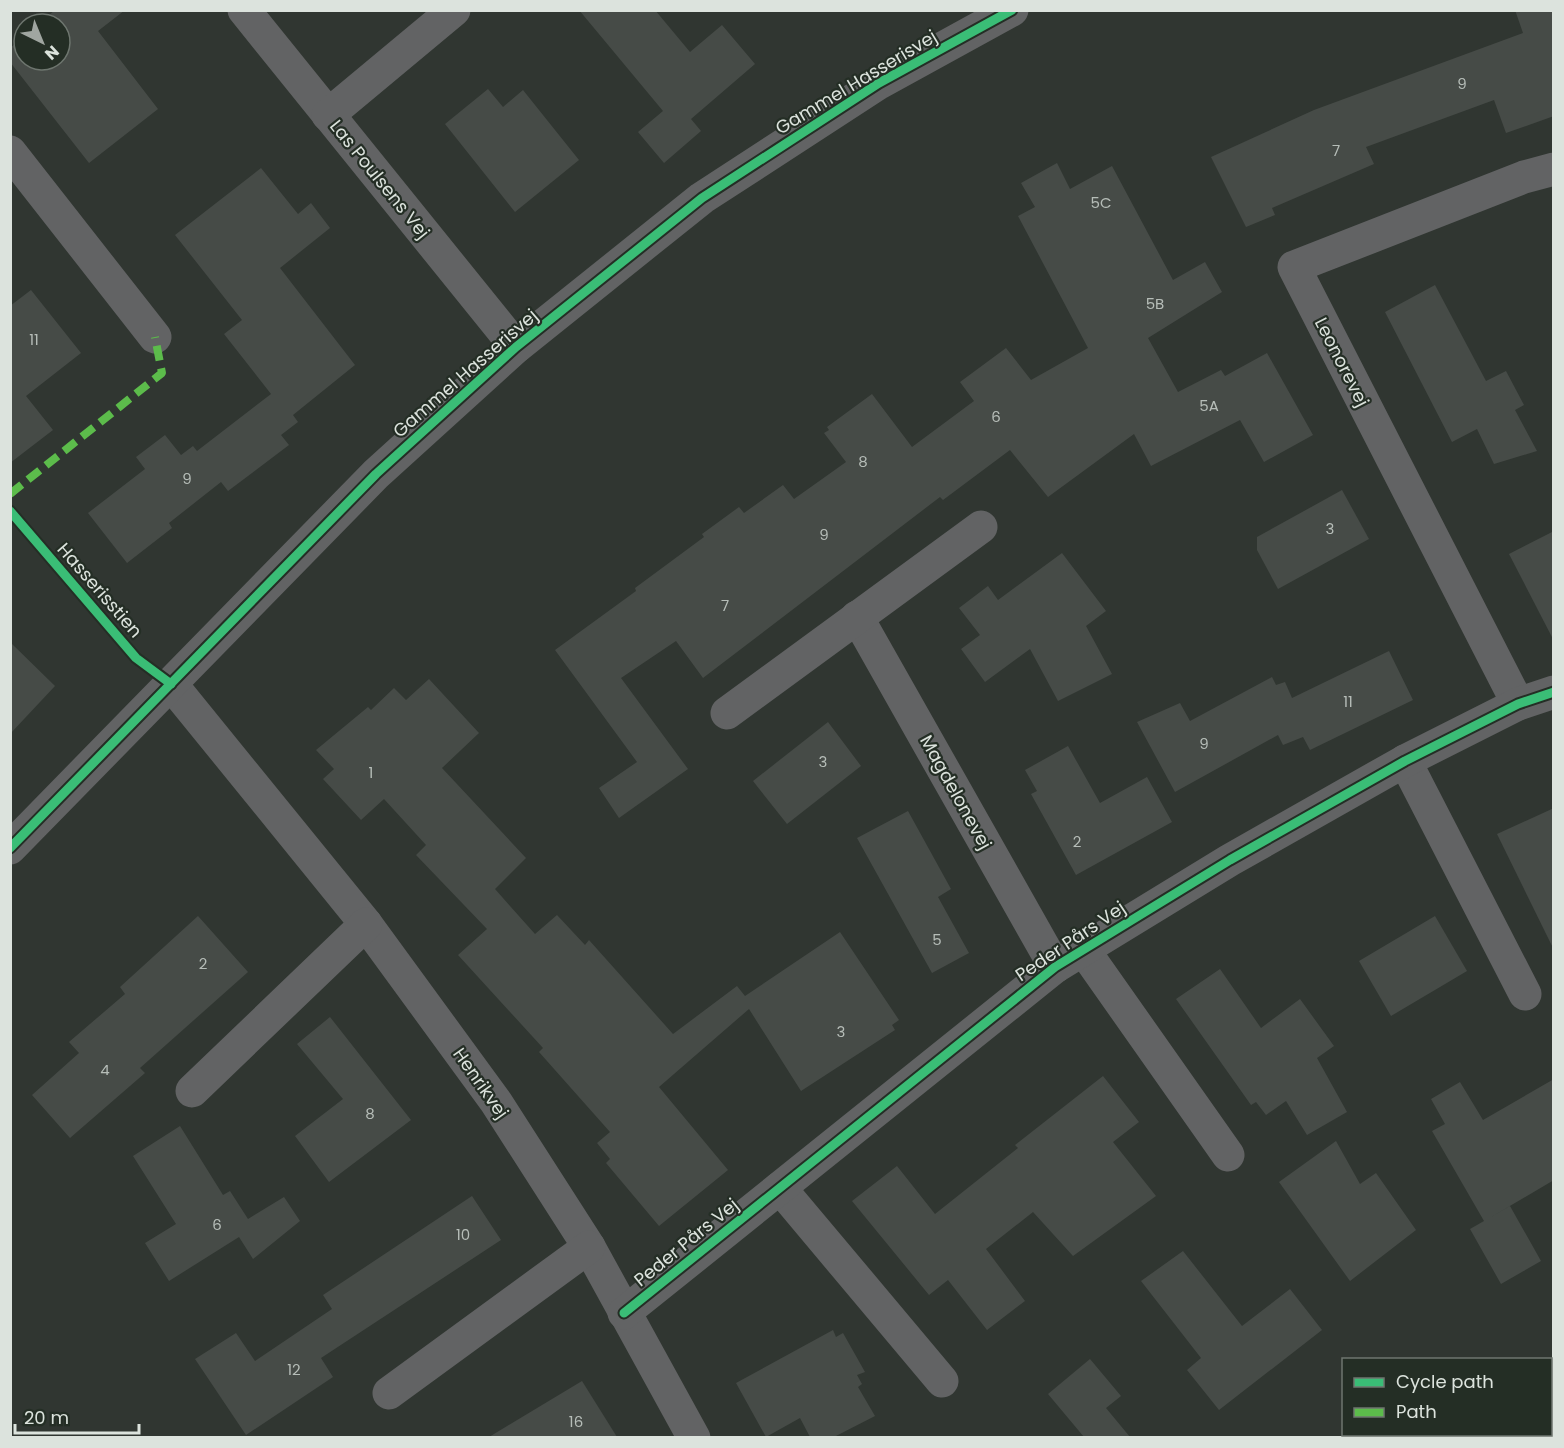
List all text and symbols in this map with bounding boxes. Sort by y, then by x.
north arrow [12,12,72,72]
street label: Gammel Hasserisvej [770,24,942,140]
text: N [40,40,64,65]
house number: 9 [1457,73,1467,94]
street label: Las Poulsens Vej [324,114,436,244]
house number: 7 [1332,140,1340,161]
house number: 5C [1090,192,1112,213]
house number: 5B [1146,293,1164,314]
street label: Gammel Hasserisvej [387,303,543,443]
street label: Leonorevej [1309,313,1375,411]
house number: 11 [29,329,39,350]
house number: 5A [1199,395,1219,416]
house number: 6 [991,406,1001,427]
house number: 8 [858,451,868,472]
house number: 9 [182,468,192,489]
house number: 3 [1326,518,1334,539]
house number: 9 [819,524,829,545]
street label: Hasserisstien [52,537,148,643]
house number: 7 [721,595,729,616]
house number: 11 [1343,691,1353,712]
street label: Magdelonevej [914,730,998,854]
house number: 9 [1199,733,1209,754]
house number: 3 [819,751,827,772]
house number: 1 [369,762,373,783]
house number: 2 [1073,831,1081,852]
street label: Peder Pårs Vej [1010,895,1130,987]
house number: 5 [932,929,942,950]
house number: 2 [199,953,207,974]
house number: 3 [837,1021,845,1042]
street label: Henrikvej [447,1043,515,1123]
house number: 4 [100,1059,110,1080]
house number: 8 [365,1103,375,1124]
street label: Peder Pårs Vej [628,1192,744,1292]
house number: 6 [212,1214,222,1235]
house number: 10 [456,1224,470,1245]
legend [1342,1358,1552,1436]
house number: 12 [287,1359,301,1380]
text: Cycle path [1396,1369,1494,1394]
scale bar [15,1397,140,1435]
text: Path [1396,1399,1437,1424]
text: 20 m [24,1405,69,1430]
house number: 16 [569,1411,583,1432]

